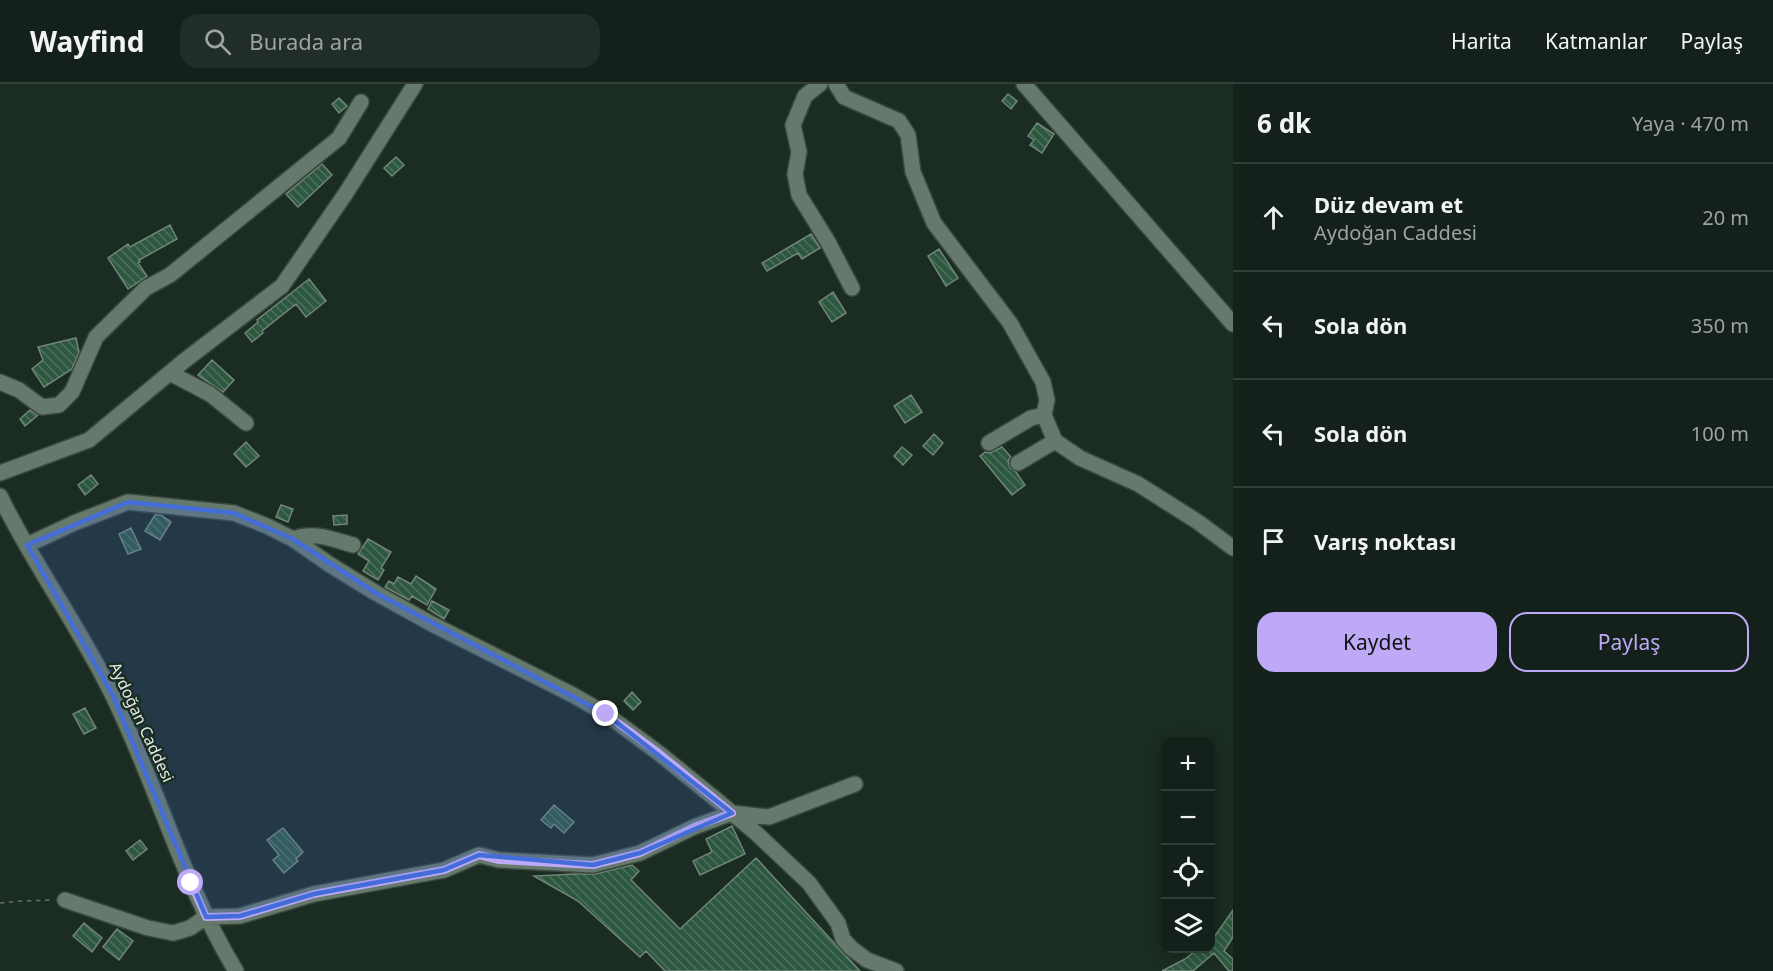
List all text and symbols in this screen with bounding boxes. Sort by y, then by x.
search box [180,14,600,68]
text: Wayfind [30,22,144,60]
icon: search [201,25,234,58]
text: Burada ara [249,26,363,56]
text: Harita [1451,27,1512,55]
text: Katmanlar [1545,27,1648,55]
text: Paylaş [1681,27,1743,55]
text: 6 dk [1257,105,1311,141]
text: Yaya · 470 m [1632,110,1749,137]
text: Düz devam et [1314,189,1463,219]
icon: ahead [1257,201,1290,234]
text: 20 m [1702,204,1749,231]
text: Aydoğan Caddesi [1314,219,1477,246]
icon: left [1257,309,1290,342]
text: Sola dön [1314,310,1407,340]
text: 350 m [1691,312,1749,339]
icon: left [1257,417,1290,450]
text: Sola dön [1314,418,1407,448]
text: 100 m [1691,420,1749,447]
icon: arrive [1257,525,1290,558]
text: Varış noktası [1314,526,1456,556]
button: Kaydet [1257,612,1497,672]
button: Paylaş [1509,612,1749,672]
street label: Aydoğan Caddesi [104,658,180,786]
route end [592,700,618,726]
map controls [1161,737,1215,953]
button: + [1161,737,1215,791]
button: − [1161,791,1215,845]
button: locate [1161,845,1215,899]
route start [177,869,203,895]
button: layers [1161,899,1215,953]

